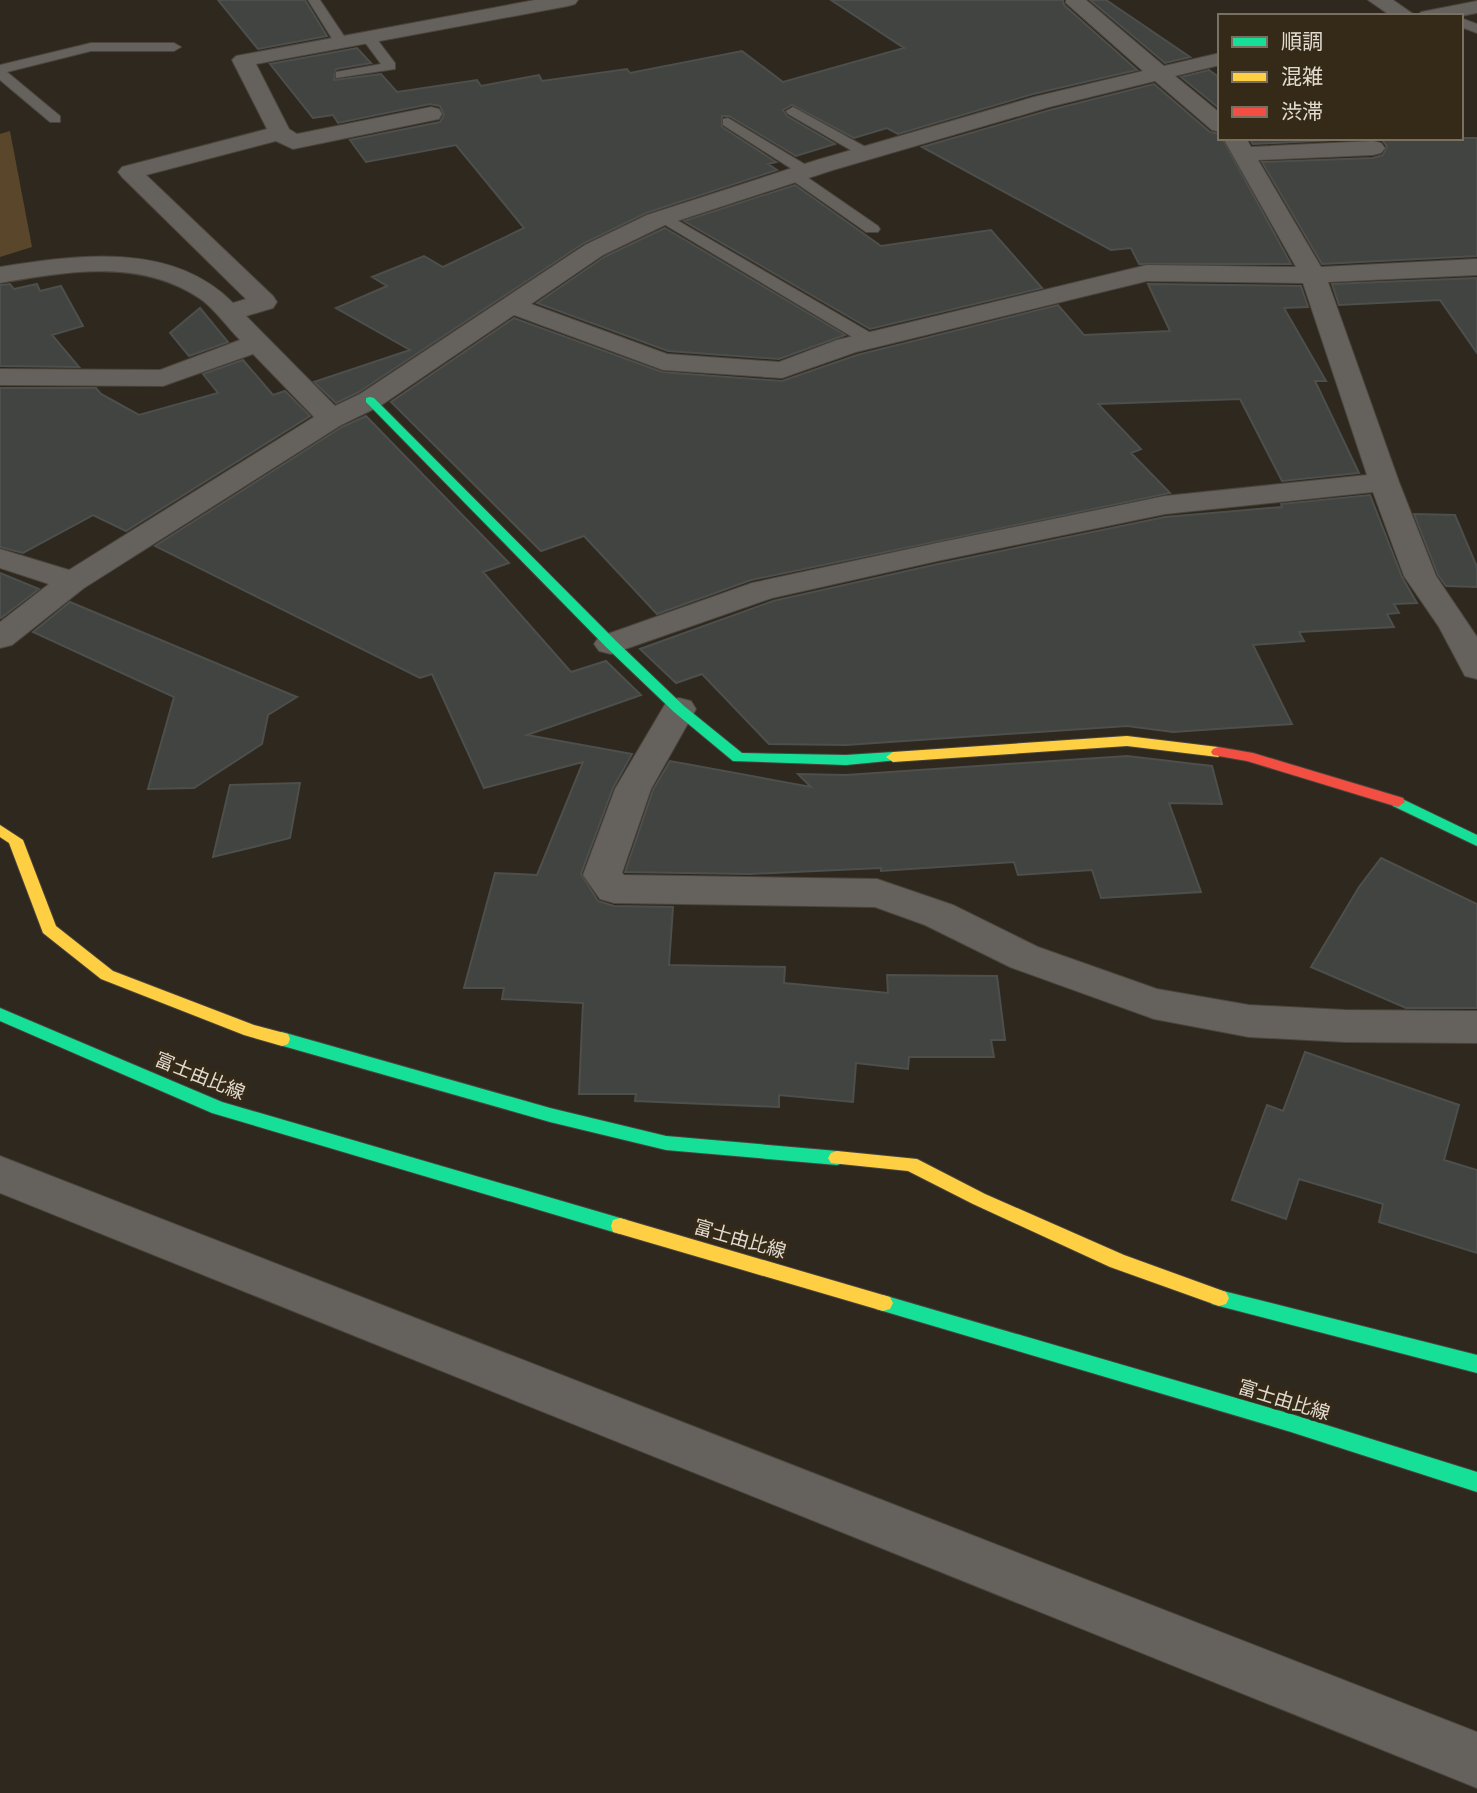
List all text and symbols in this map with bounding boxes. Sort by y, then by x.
legend [1218,14,1463,140]
text: 順調 [1281,29,1323,55]
text: 混雑 [1281,64,1323,90]
text: 渋滞 [1281,99,1323,125]
street label: 富士由比線 [152,1048,248,1104]
street label: 富士由比線 [691,1215,789,1263]
street label: 富士由比線 [1235,1375,1333,1425]

